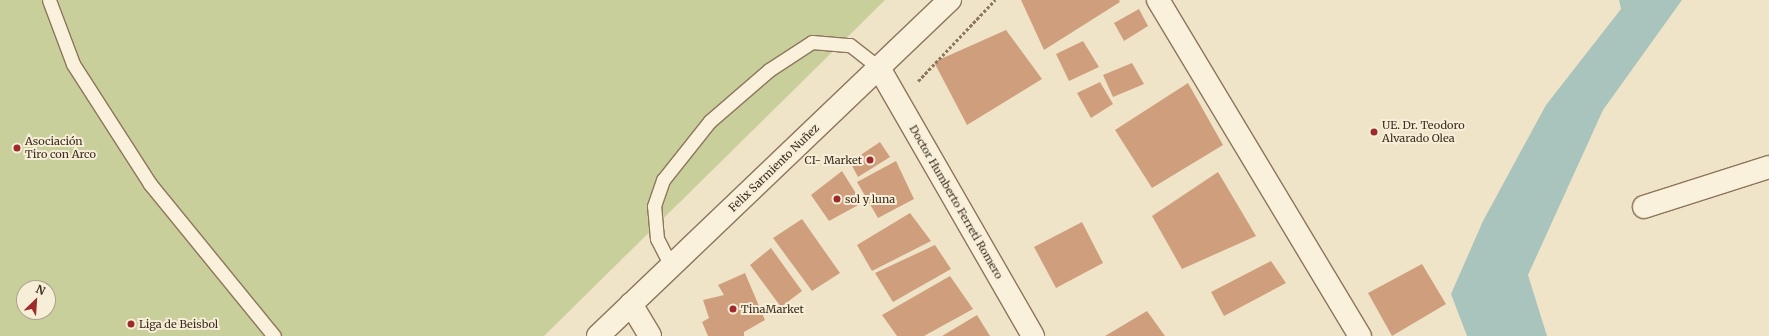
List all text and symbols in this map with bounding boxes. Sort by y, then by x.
place label: UE. Dr. Teodoro Alvarado Olea [1382,119,1465,145]
street label: Felix Sarmiento Nuñez [726,121,822,215]
street label: Doctor Humberto Ferreti Romero [906,123,1006,281]
marker: UE. Dr. Teodoro Alvarado Olea [1369,127,1379,137]
place label: Asociación Tiro con Arco [25,135,96,161]
marker: Asociación Tiro con Arco [12,143,22,153]
place label: CI- Market [805,153,862,167]
marker: CI- Market [865,155,875,165]
place label: sol y luna [845,192,895,206]
marker: sol y luna [832,194,842,204]
north arrow [16,280,56,320]
text: N [34,282,48,298]
place label: TinaMarket [741,302,804,316]
marker: TinaMarket [728,304,738,314]
place label: Liga de Beisbol [139,317,218,331]
marker: Liga de Beisbol [126,319,136,329]

